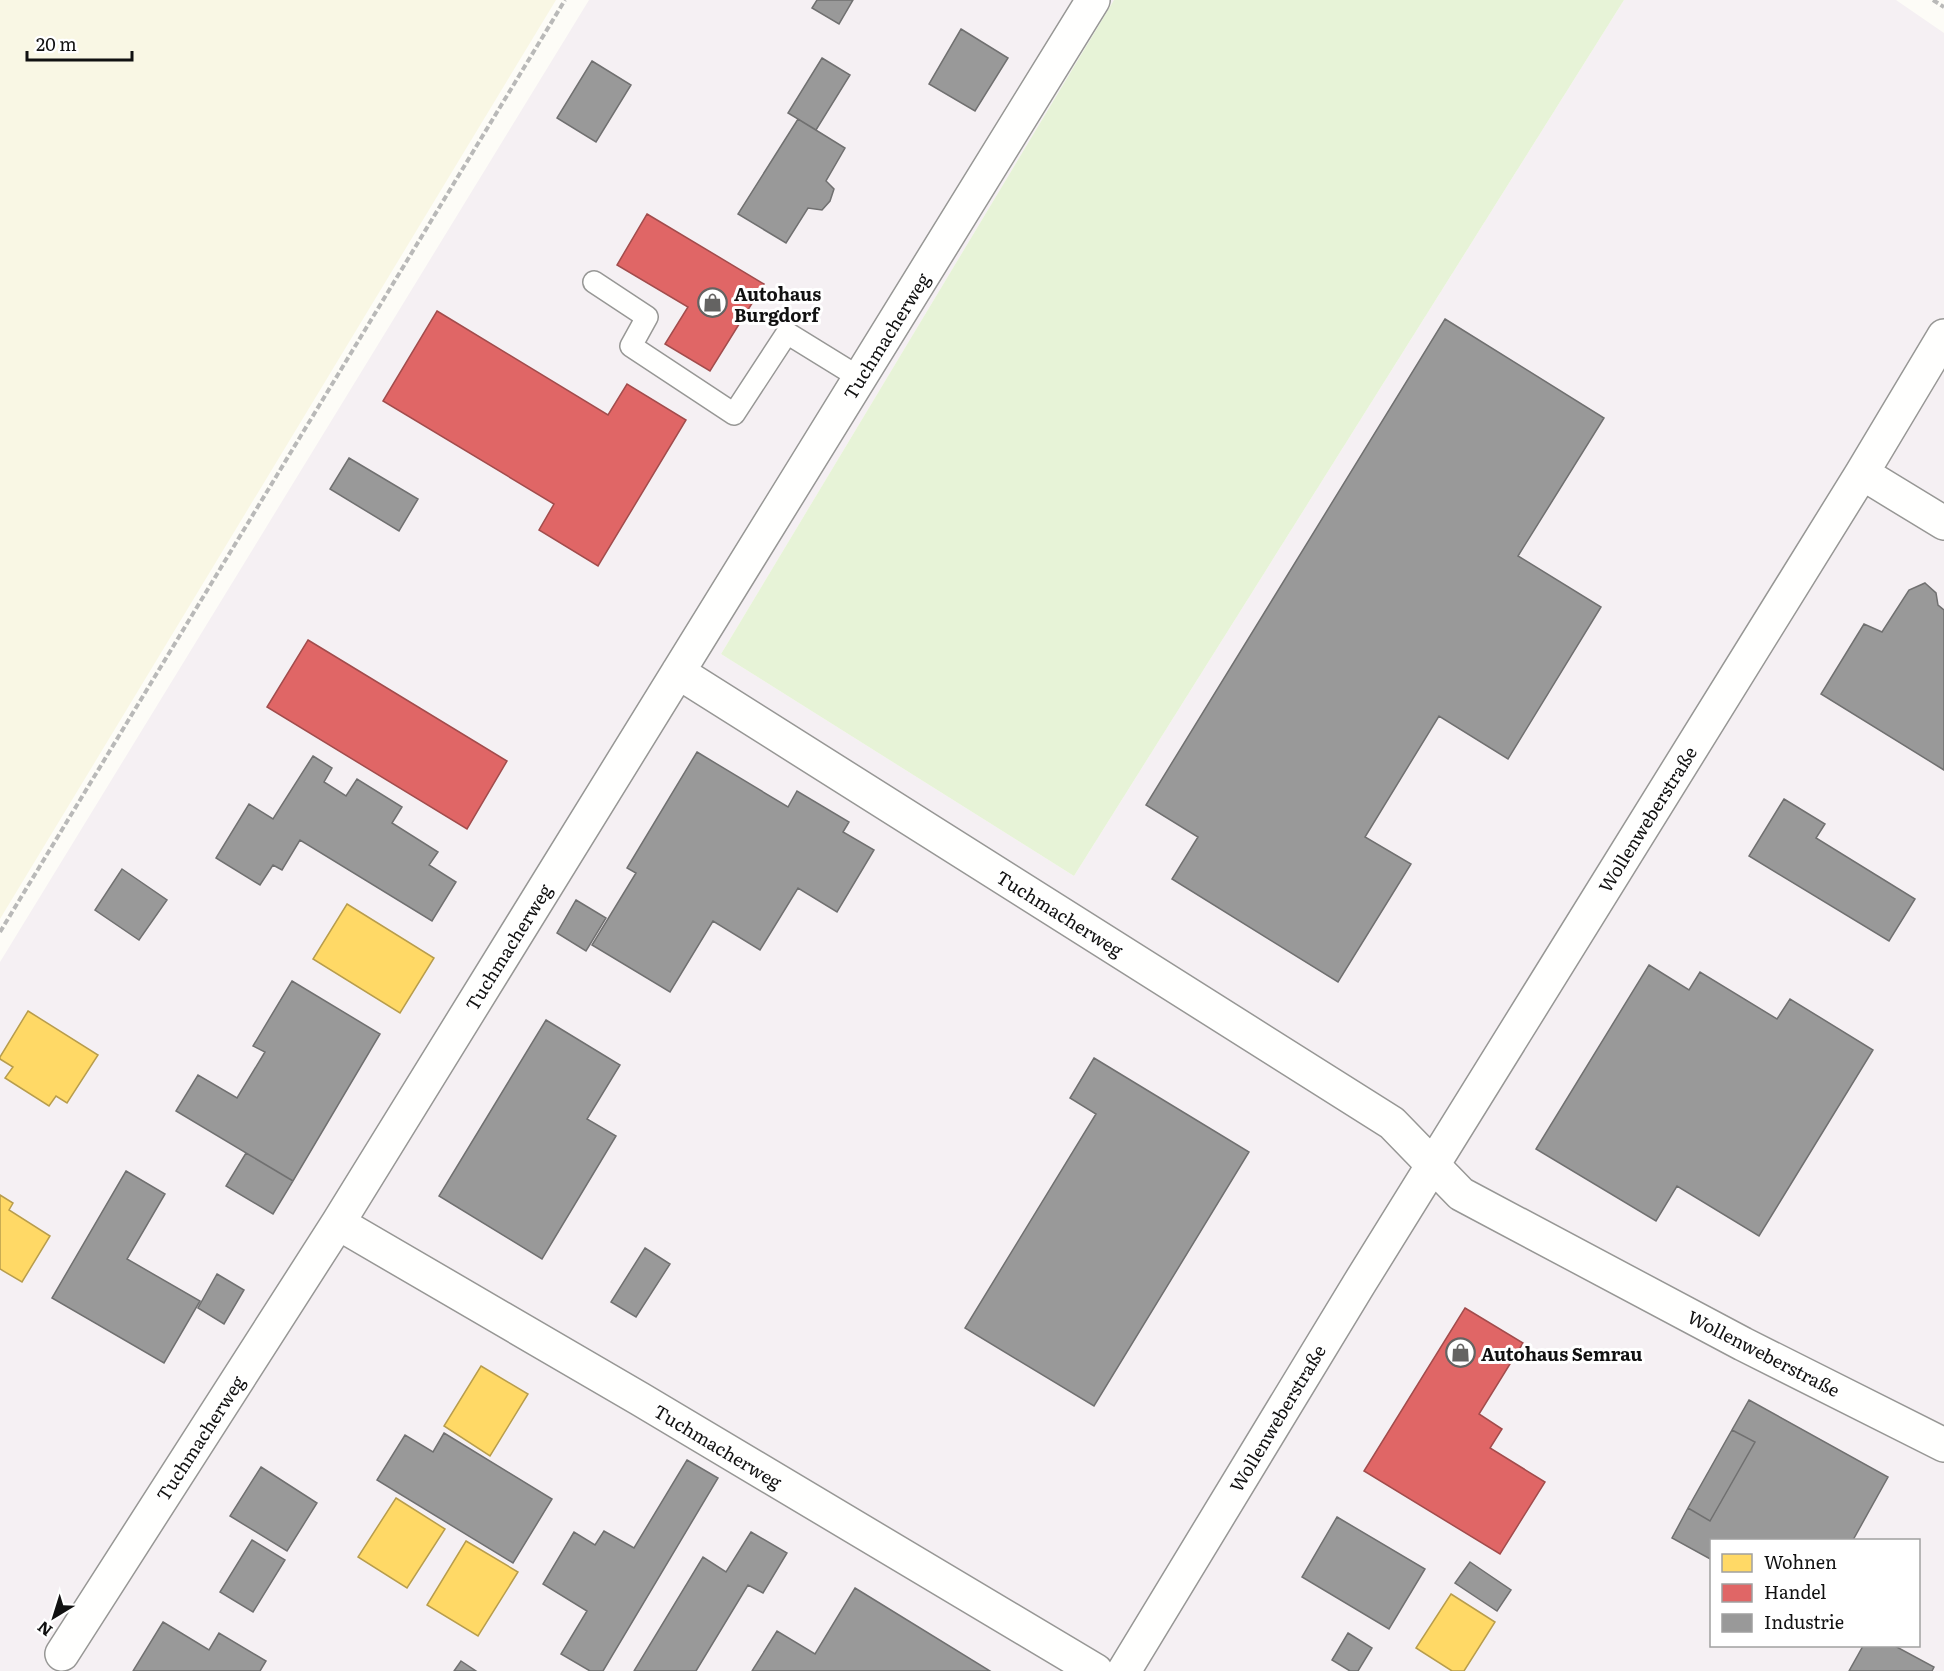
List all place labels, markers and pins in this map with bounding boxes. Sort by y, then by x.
place label: Autohaus Burgdorf [734,280,821,328]
shop icon: Autohaus Burgdorf [697,287,729,319]
shop icon: Autohaus Semrau [1444,1337,1476,1369]
place label: Autohaus Semrau [1481,1340,1643,1367]

